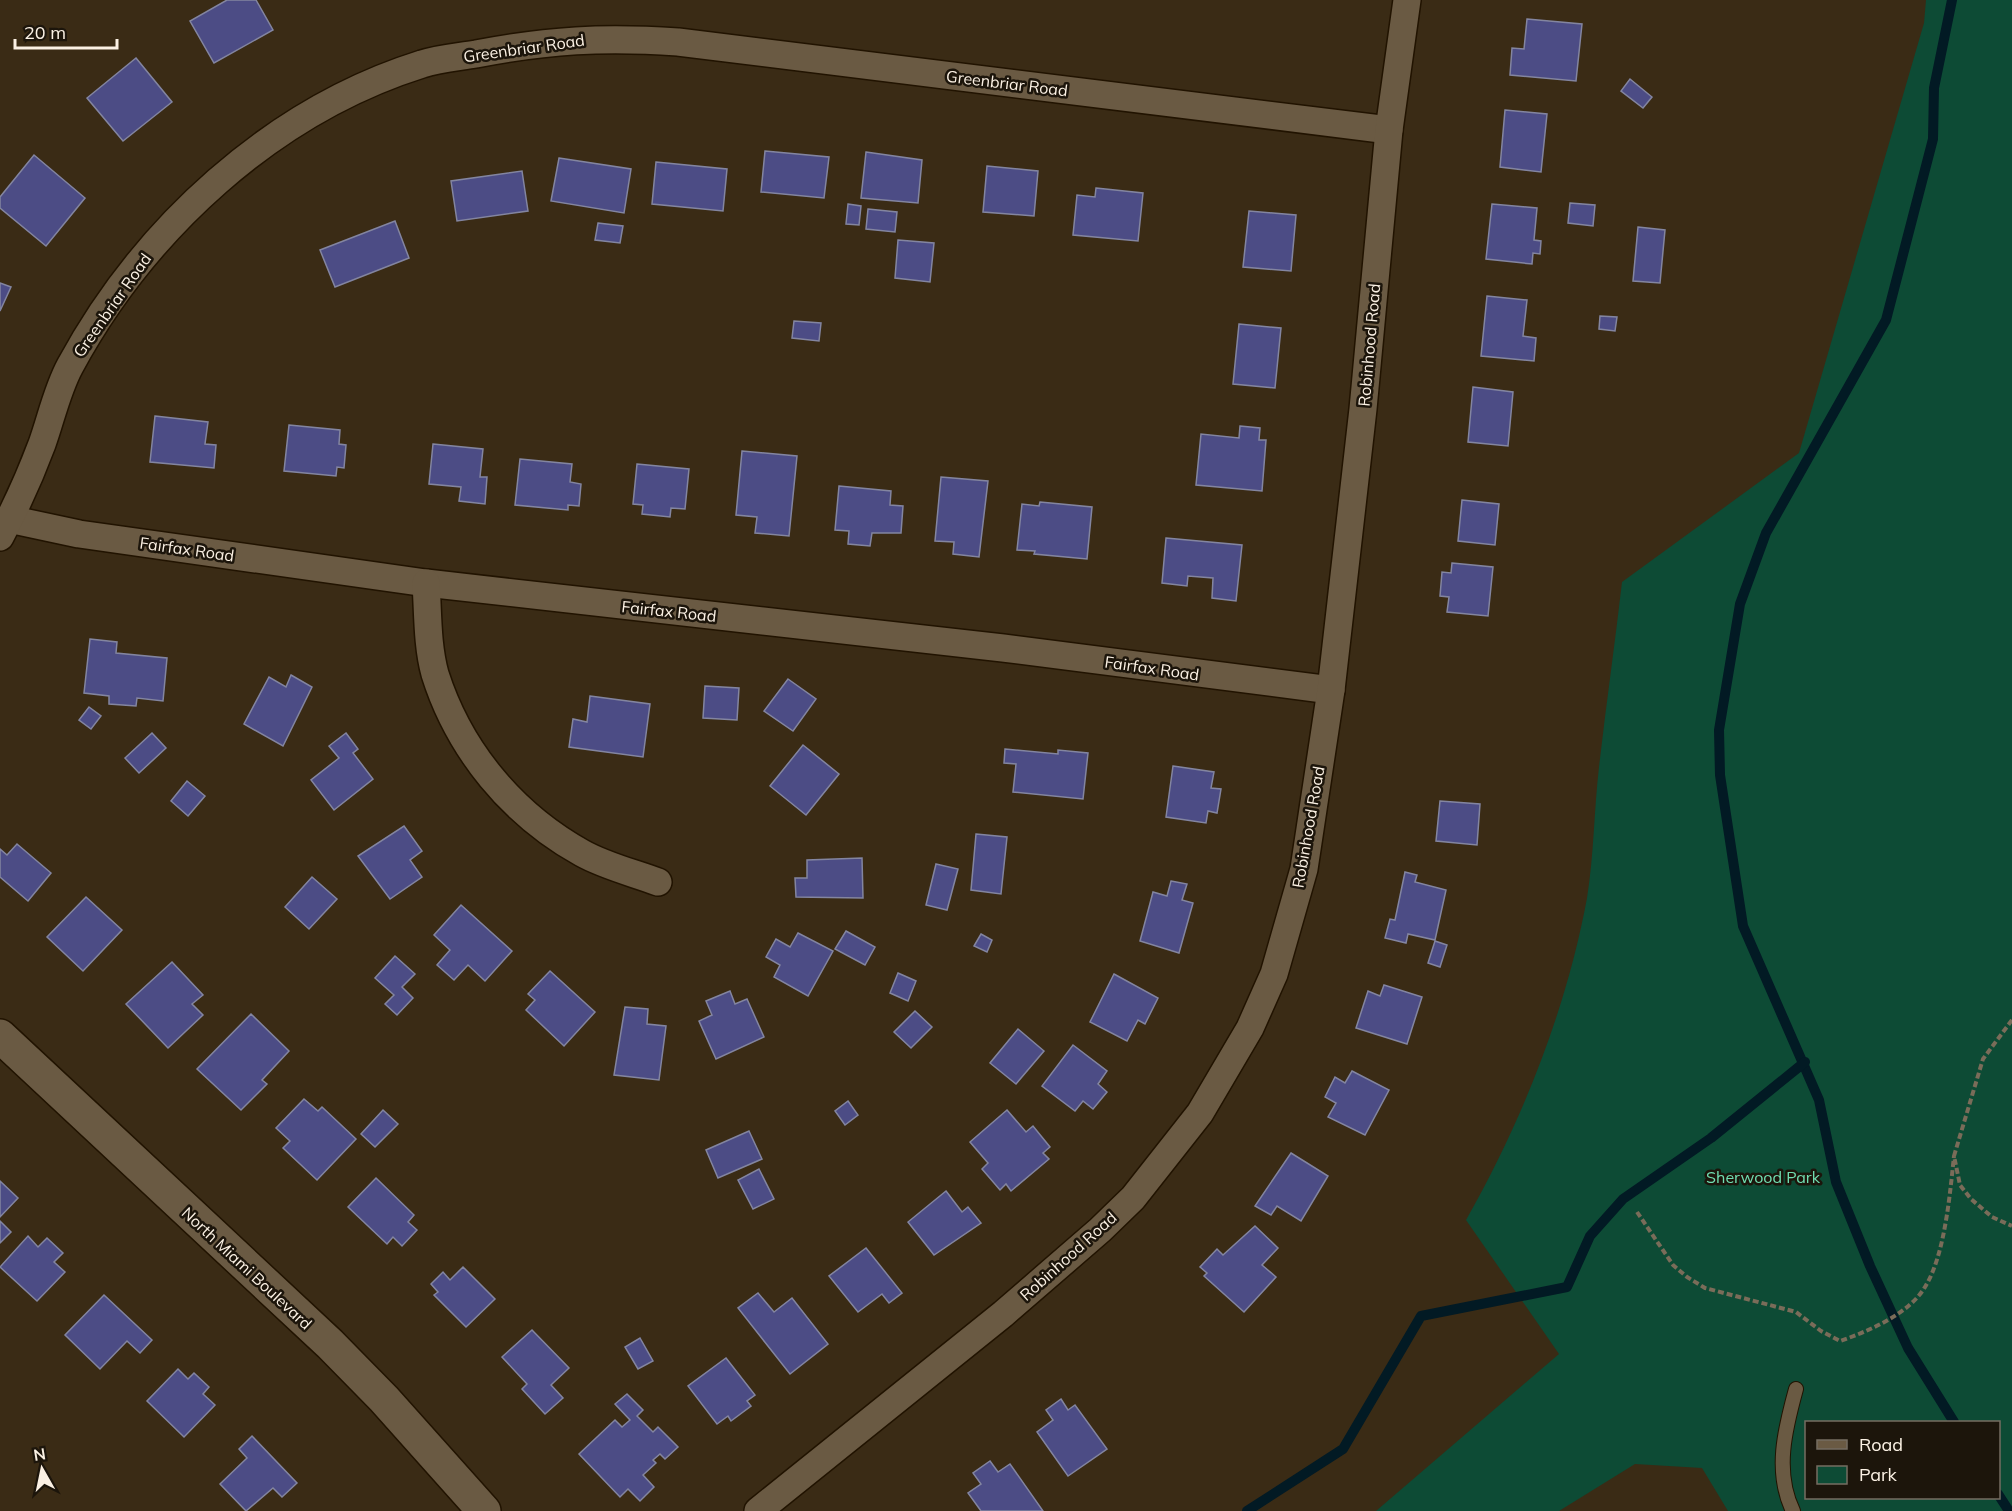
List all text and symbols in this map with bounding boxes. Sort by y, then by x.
scale bar [15,12,117,50]
text: 20 m [24,21,66,44]
street label: Greenbriar Road [462,30,586,66]
street label: Greenbriar Road [945,66,1069,100]
street label: Greenbriar Road [69,249,155,361]
street label: Robinhood Road [1354,283,1384,407]
street label: Fairfax Road [138,532,236,566]
street label: Fairfax Road [621,596,717,626]
street label: Fairfax Road [1103,651,1201,685]
street label: Robinhood Road [1287,764,1329,890]
park label: Sherwood Park [1706,1167,1821,1187]
street label: North Miami Boulevard [178,1203,316,1333]
street label: Robinhood Road [1015,1207,1121,1305]
legend [1805,1421,2000,1499]
text: Road [1859,1433,1903,1456]
north arrow [12,1439,72,1499]
text: N [32,1443,47,1465]
text: Park [1859,1463,1898,1486]

